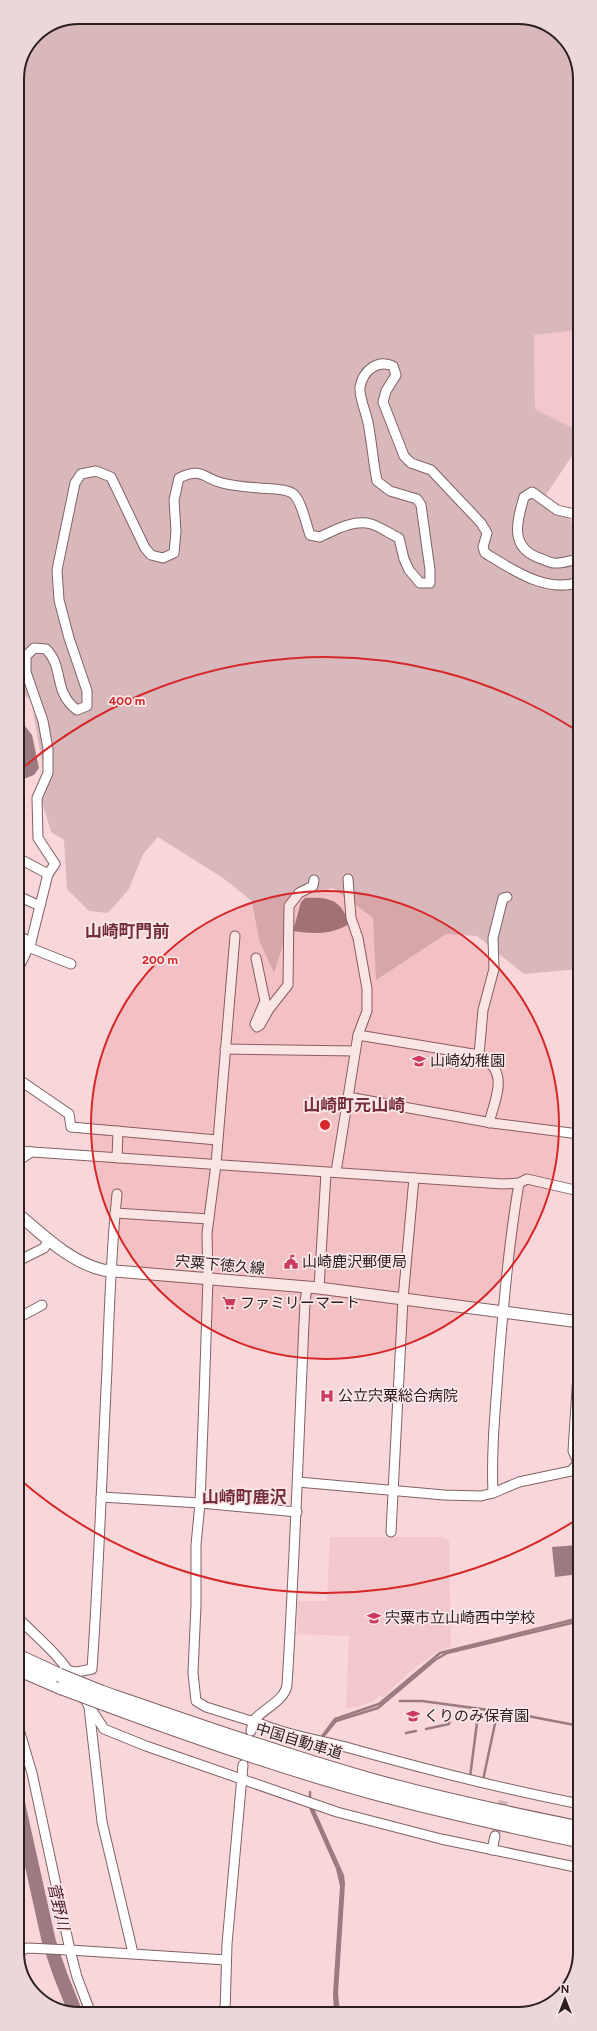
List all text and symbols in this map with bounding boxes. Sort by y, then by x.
text: 400 m [109,694,145,708]
district label: 山崎町門前 [85,921,170,941]
text: 200 m [142,953,178,967]
place label: 山崎幼稚園 [430,1052,505,1070]
school or university icon: 山崎幼稚園 [411,1053,427,1069]
district label: 山崎町元山崎 [303,1095,405,1115]
centre of rings [318,1118,332,1132]
street label: 宍粟下徳久線 [174,1252,266,1278]
place label: 山崎鹿沢郵便局 [302,1253,407,1271]
public building icon: 山崎鹿沢郵便局 [283,1254,299,1270]
place label: ファミリーマート [240,1294,360,1312]
supermarket icon: ファミリーマート [221,1295,237,1311]
place label: 公立宍粟総合病院 [338,1387,458,1405]
hospital icon: 公立宍粟総合病院 [319,1388,335,1404]
district label: 山崎町鹿沢 [202,1487,287,1507]
place label: 宍粟市立山崎西中学校 [385,1609,535,1627]
school or university icon: 宍粟市立山崎西中学校 [366,1610,382,1626]
place label: くりのみ保育園 [424,1707,529,1725]
school or university icon: くりのみ保育園 [405,1708,421,1724]
street label: 中国自動車道 [253,1719,345,1763]
water label: 菅野川 [44,1881,74,1934]
north arrow [545,1979,585,2019]
text: N [561,1983,569,1996]

